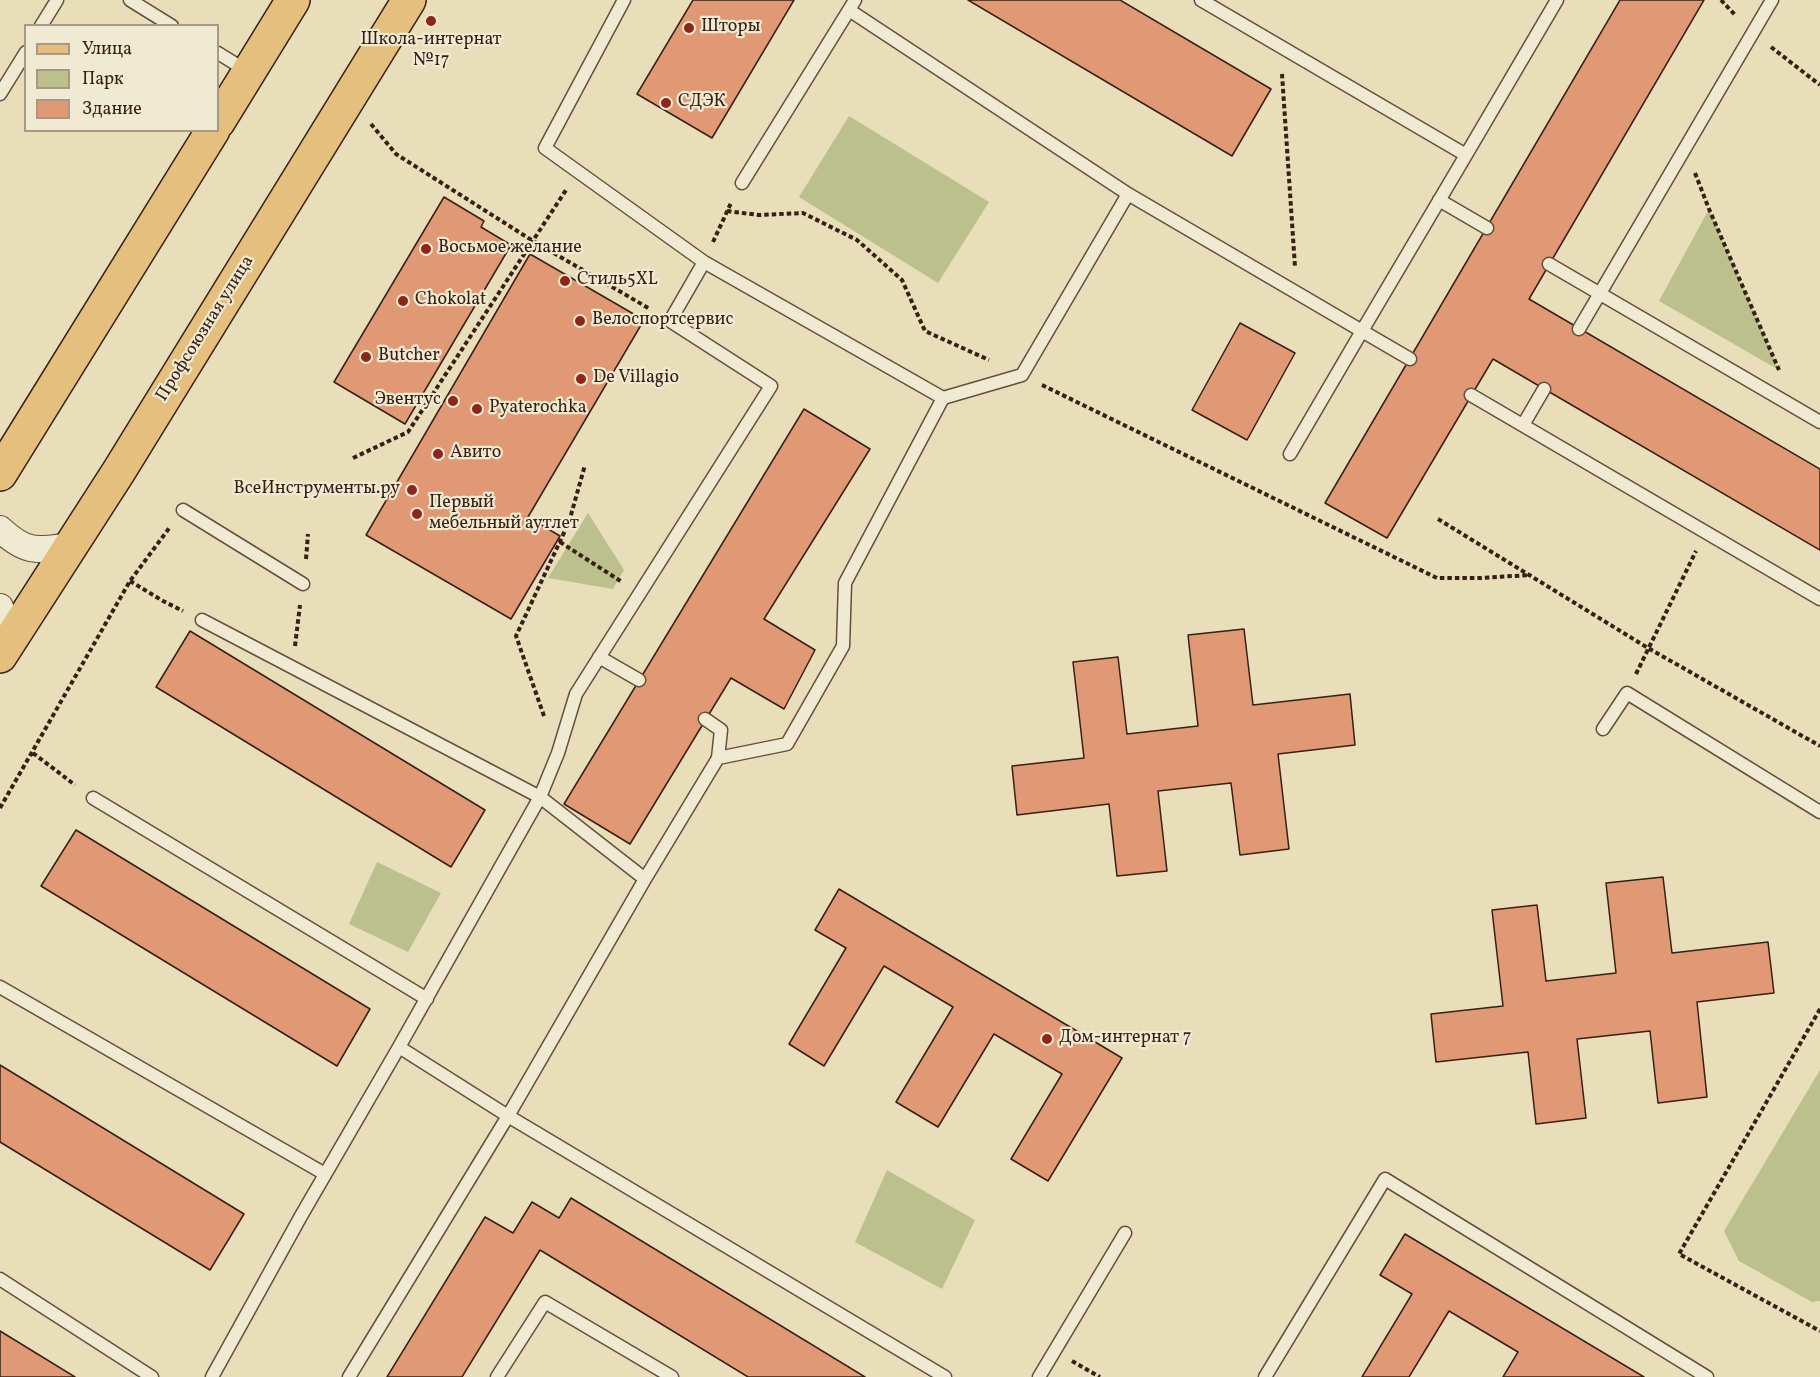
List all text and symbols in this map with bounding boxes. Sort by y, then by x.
marker: Школа-интернат №17 [424,14,438,28]
place label: Шторы [701,17,760,39]
marker: Шторы [682,21,696,35]
legend [24,24,219,132]
place label: Школа-интернат №17 [360,30,502,72]
text: Улица [82,37,132,62]
text: Парк [82,67,124,92]
place label: СДЭК [678,92,726,114]
marker: СДЭК [659,96,673,110]
text: Здание [82,97,142,122]
place label: Восьмое желание [438,238,582,260]
marker: Восьмое желание [419,242,433,256]
street label: Профсоюзная улица [152,252,260,406]
place label: Стиль5XL [577,270,658,292]
marker: Стиль5XL [558,274,572,288]
place label: Chokolat [415,290,486,312]
marker: Chokolat [396,294,410,308]
place label: Велоспортсервис [592,310,734,332]
marker: Велоспортсервис [573,314,587,328]
place label: Butcher [378,346,440,368]
marker: Butcher [359,350,373,364]
place label: De Villagio [593,368,679,390]
marker: De Villagio [574,372,588,386]
place label: Эвентус [375,390,441,412]
marker: Эвентус [446,394,460,408]
place label: Pyaterochka [489,398,587,420]
marker: Pyaterochka [470,402,484,416]
place label: Авито [450,443,501,465]
marker: Авито [431,447,445,461]
place label: ВсеИнструменты.ру [233,479,400,501]
marker: ВсеИнструменты.ру [405,483,419,497]
place label: Первый мебельный аутлет [429,493,579,536]
marker: Первый мебельный аутлет [410,507,424,521]
place label: Дом-интернат 7 [1059,1028,1191,1050]
marker: Дом-интернат 7 [1040,1032,1054,1046]

